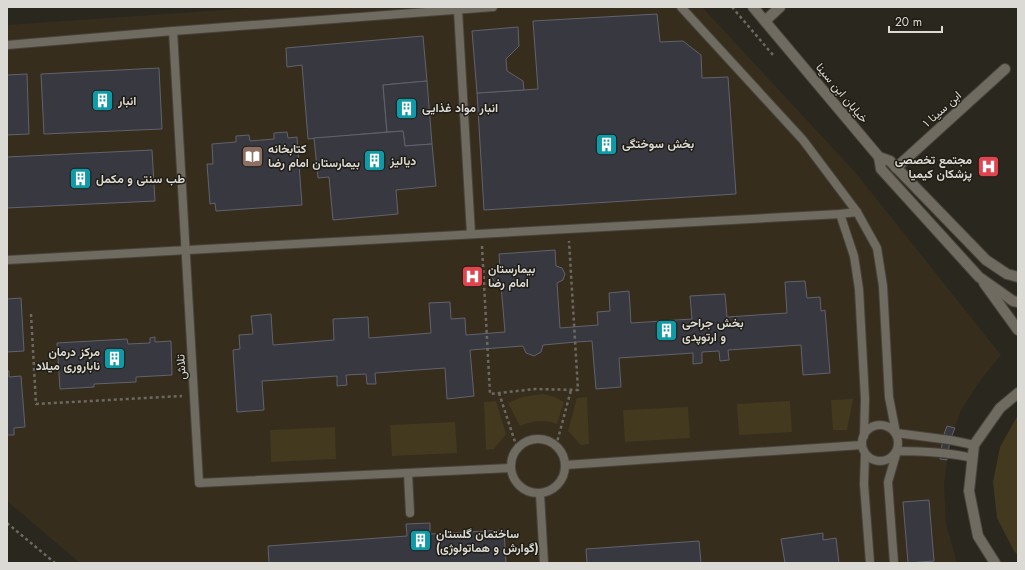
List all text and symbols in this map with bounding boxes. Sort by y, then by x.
scale bar [889,8,942,34]
text: 20 m [895,13,922,31]
street label: خیابان ابن سینا [811,59,873,127]
street label: ابن سینا ۱ [919,87,965,131]
building icon: انبار [89,88,115,114]
place label: انبار [117,92,136,110]
building icon: انبار مواد غذایی [394,95,420,121]
place label: انبار مواد غذایی [422,99,498,117]
building icon: بخش سوختگی [593,131,619,157]
place label: بخش سوختگی [622,135,695,153]
place label: کتابخانه بیمارستان امام رضا [268,140,360,172]
library icon: کتابخانه بیمارستان امام رضا [240,143,266,169]
building icon: دیالیز [362,148,388,174]
place label: مجتمع تخصصی پزشکان کیمیا [895,151,972,183]
place label: دیالیز [389,152,416,170]
hospital icon: مجتمع تخصصی پزشکان کیمیا [975,154,1001,180]
building icon: طب سنتی و مکمل [67,166,93,192]
place label: طب سنتی و مکمل [96,170,185,188]
place label: بیمارستان امام رضا [488,260,536,292]
hospital icon: بیمارستان امام رضا [459,263,485,289]
place label: بخش جراحی و ارتوپدی [682,314,744,346]
building icon: بخش جراحی و ارتوپدی [653,317,679,343]
place label: مرکز درمان ناباروری میلاد [36,343,100,375]
building icon: مرکز درمان ناباروری میلاد [102,346,128,372]
street label: تلاش [171,354,191,380]
place label: ساختمان گلستان (گوارش و هماتولوژی) [436,525,539,557]
building icon: ساختمان گلستان (گوارش و هماتولوژی) [408,528,434,554]

